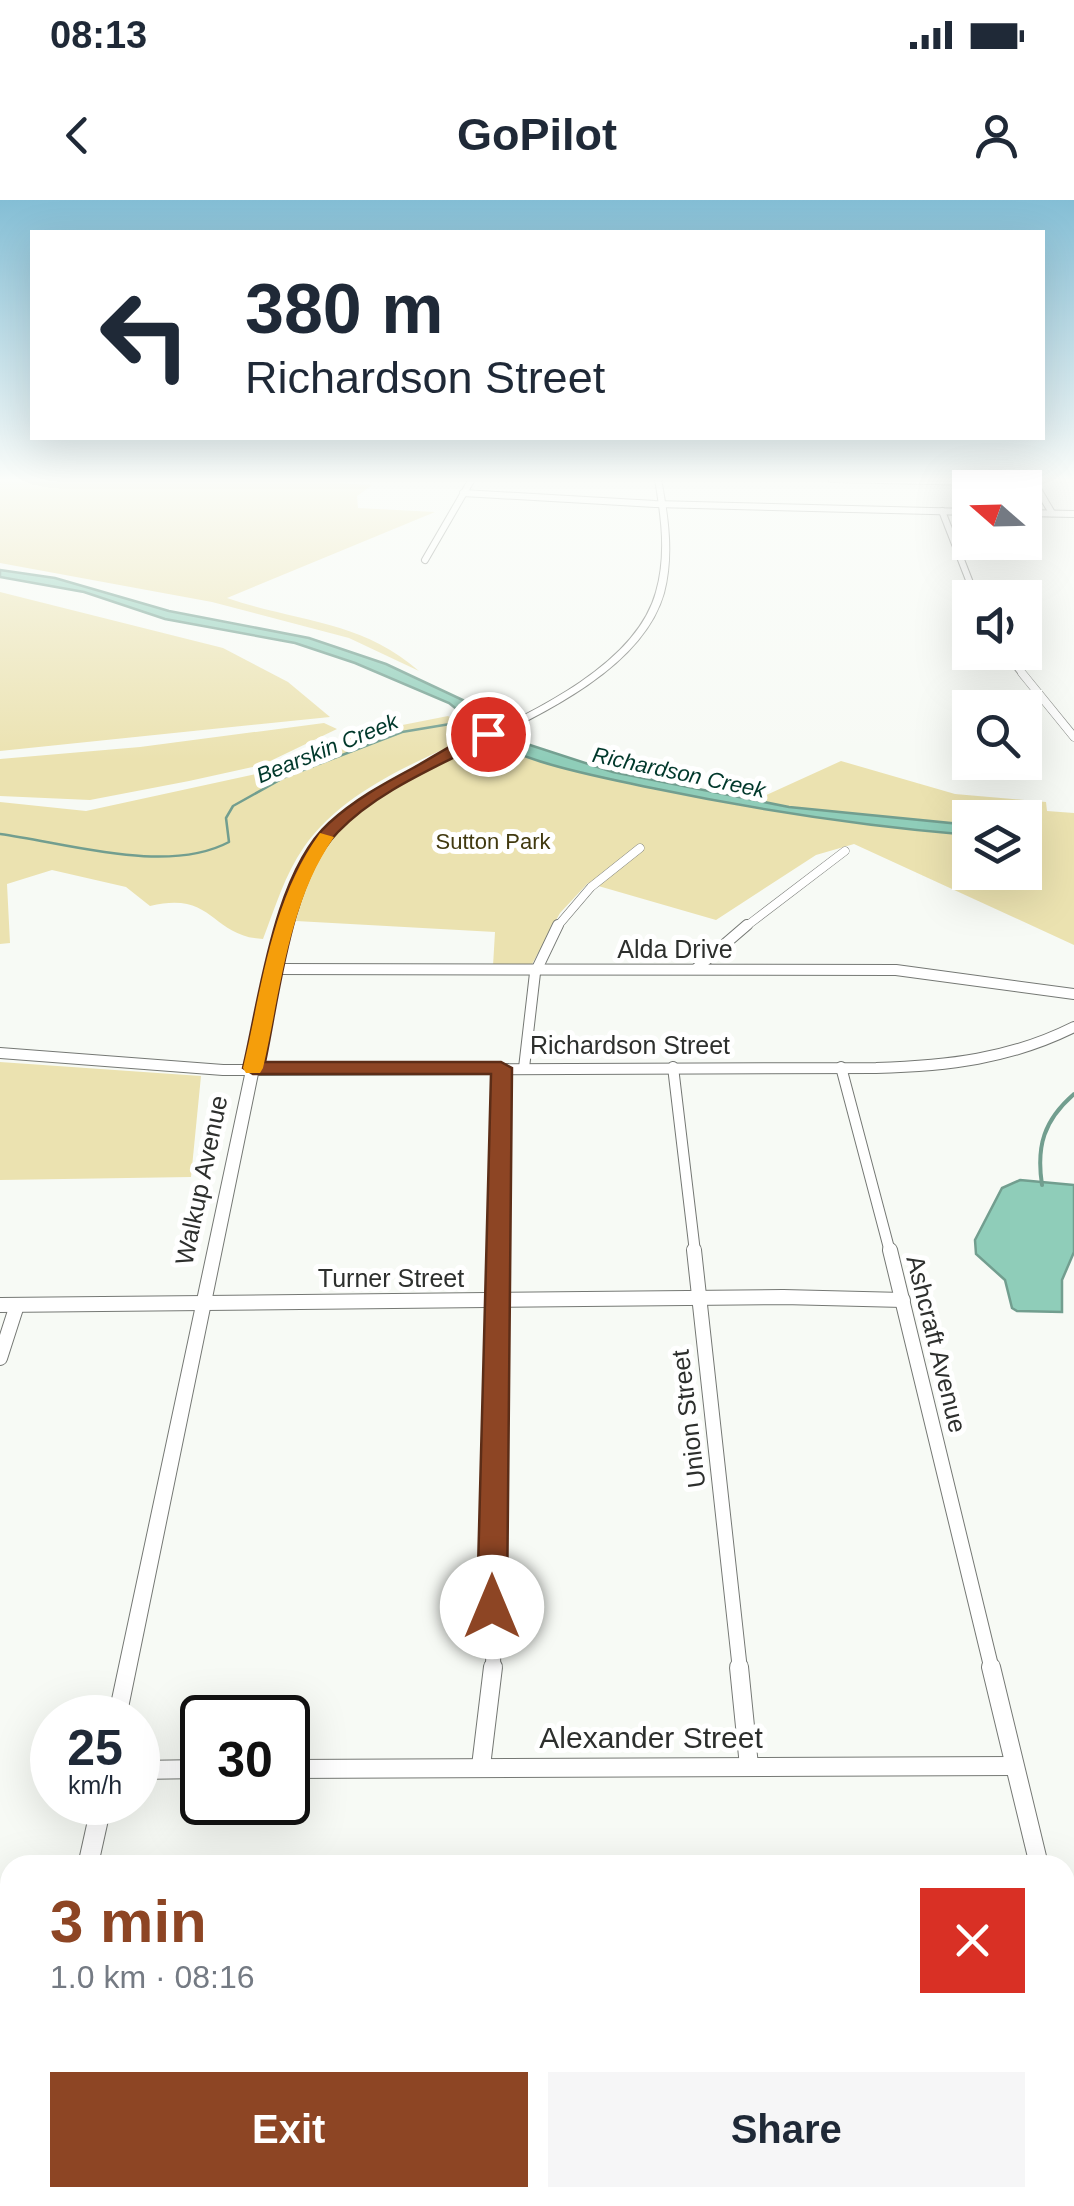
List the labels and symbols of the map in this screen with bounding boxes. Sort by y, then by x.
north arrow [952,470,1042,560]
pin [446,692,531,777]
water label: Bearskin Creek [253,708,403,788]
water label: Richardson Creek [590,742,769,803]
park label: Sutton Park [436,829,551,854]
street label: Alda Drive [617,935,733,963]
street label: Richardson Street [530,1031,730,1059]
street label: Walkup Avenue [169,1093,233,1267]
street label: Ashcraft Avenue [901,1253,973,1435]
street label: Turner Street [318,1264,464,1292]
street label: Union Street [666,1348,710,1490]
position arrow [440,1555,544,1659]
speed limit sign: 30 [180,1695,310,1825]
street label: Alexander Street [539,1721,763,1754]

